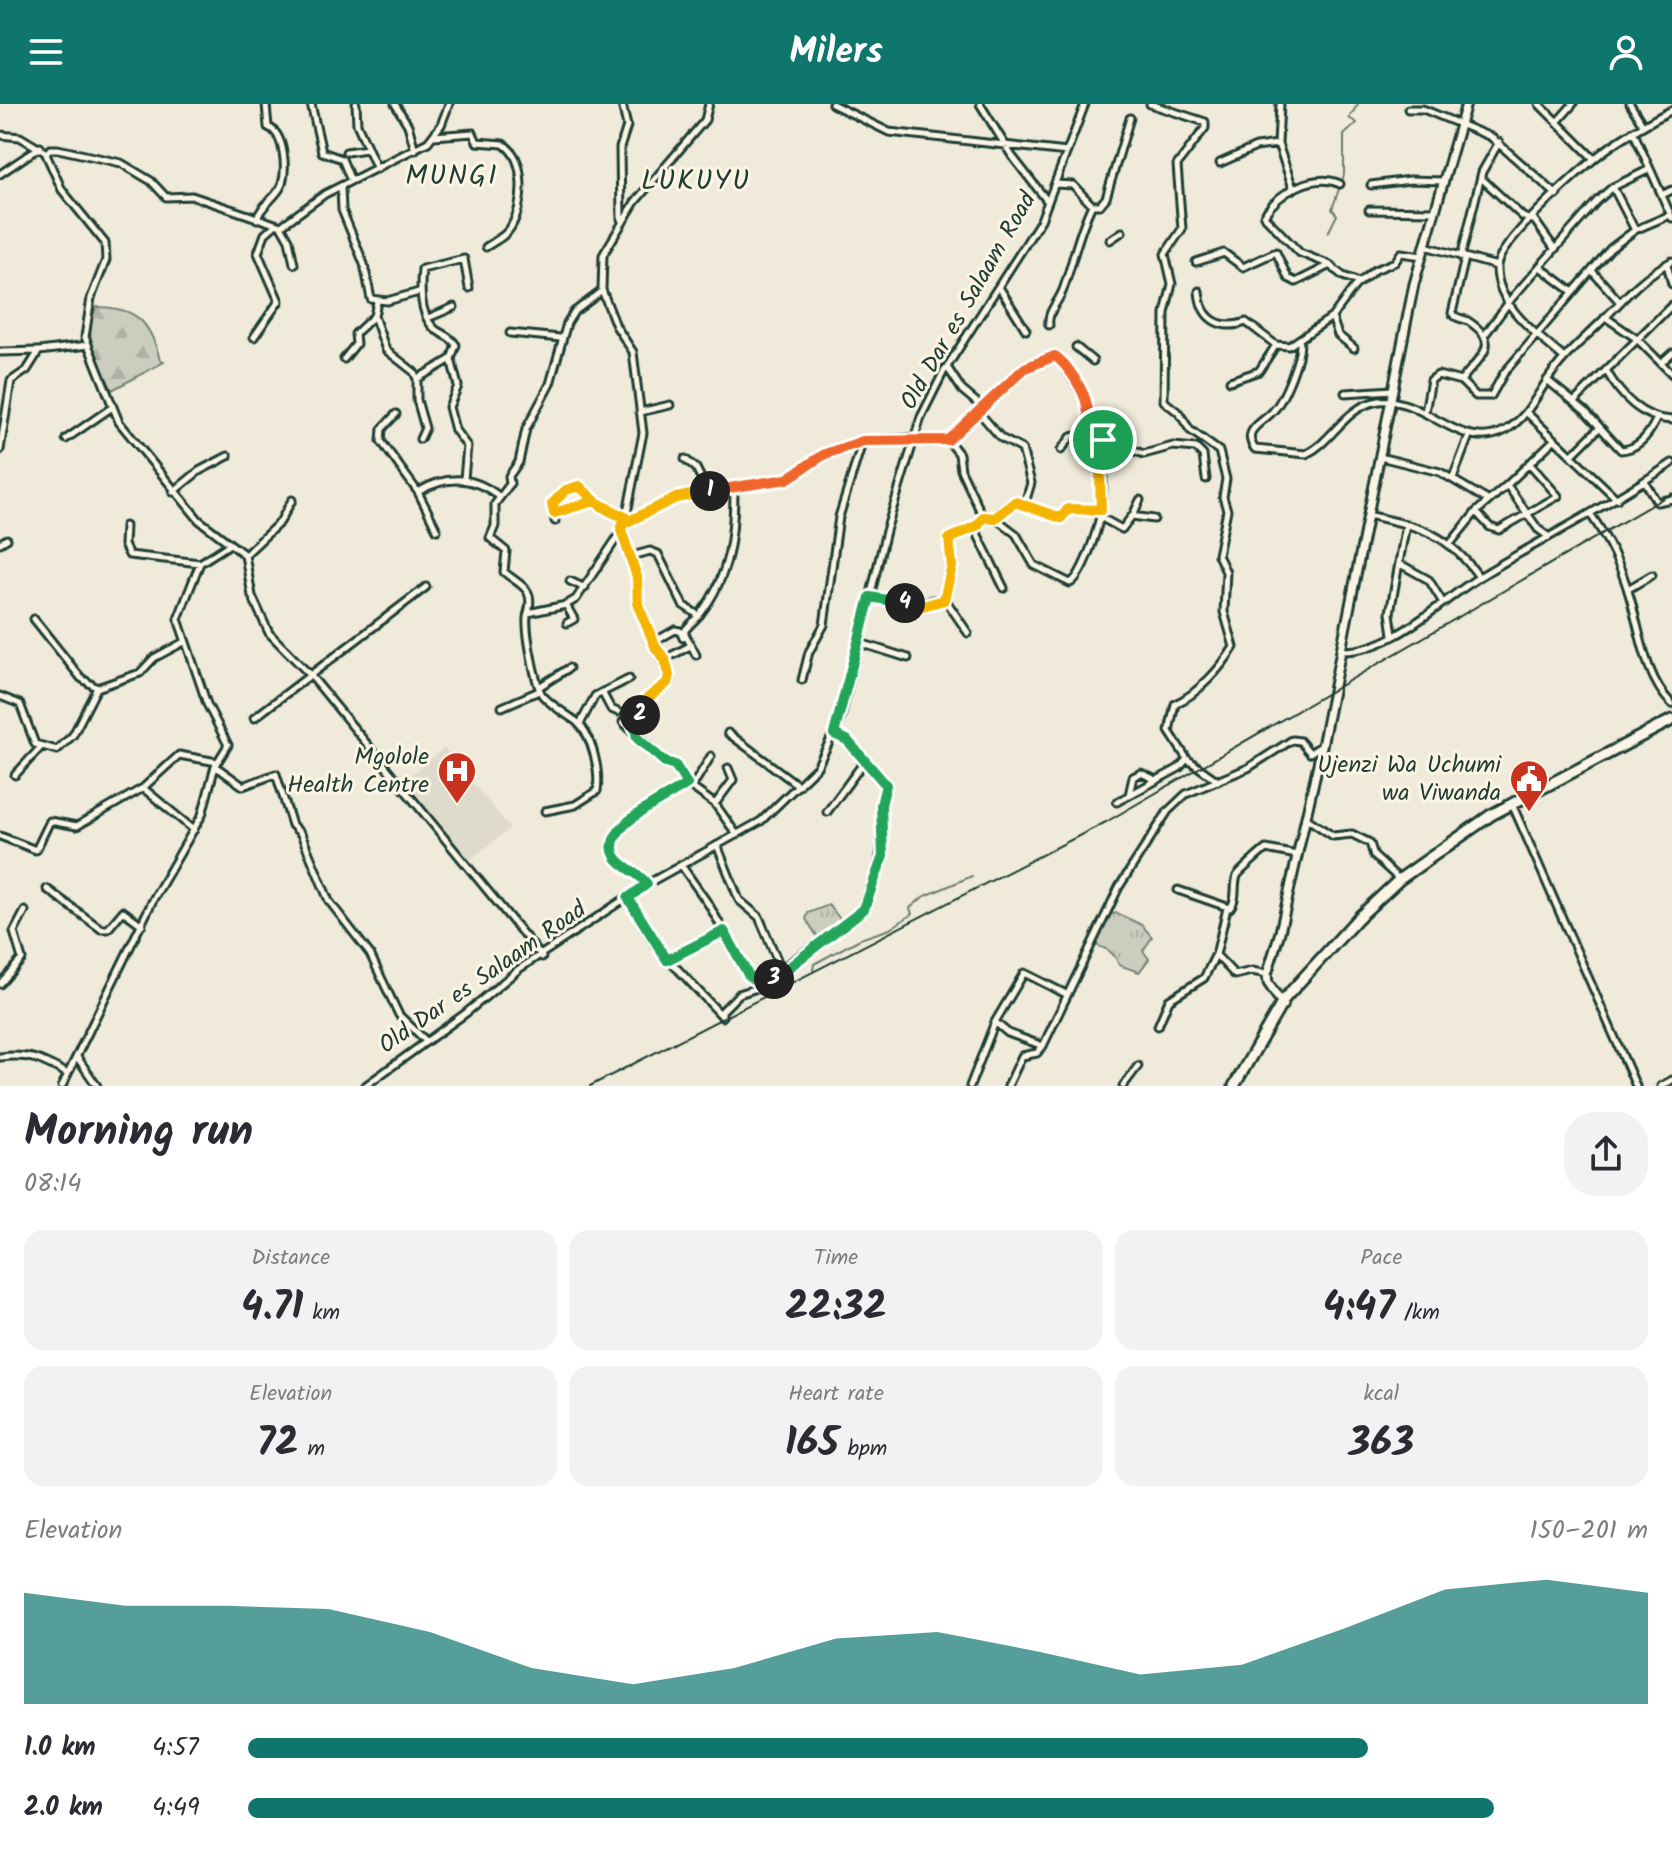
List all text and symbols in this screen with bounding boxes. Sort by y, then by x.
text: Milers [789,24,883,81]
icon: menu [24,30,68,74]
icon: person [1604,30,1648,74]
district label: MUNGI [405,154,499,199]
district label: LUKUYU [641,159,751,204]
street label: Old Dar es Salaam Road [891,184,1048,417]
pin [1069,406,1137,474]
icon: arrive [1081,418,1125,462]
pin: 1 [690,471,730,511]
text: 1 [707,473,713,508]
pin: 4 [885,583,925,623]
text: 4 [899,585,911,620]
pin: 2 [620,695,660,735]
text: 2 [634,697,646,732]
place label: Mgolole Health Centre [287,738,429,805]
place label: Ujenzi Wa Uchumi wa Viwanda [1317,746,1502,813]
hospital icon: Mgolole Health Centre [436,750,478,805]
public building icon: Ujenzi Wa Uchumi wa Viwanda [1508,758,1550,813]
street label: Old Dar es Salaam Road [371,891,596,1065]
pin: 3 [754,959,794,999]
text: 3 [768,961,780,996]
text: Morning run [24,1098,253,1168]
button: share [1564,1112,1648,1196]
text: 08:14 [24,1163,82,1205]
text: Distance [251,1241,330,1276]
text: Time [814,1241,858,1276]
text: Pace [1360,1241,1402,1276]
text: 4.71 [241,1276,303,1340]
text: 22:32 [785,1276,887,1340]
text: 4:47 [1323,1276,1395,1340]
text: km [303,1296,340,1331]
text: /km [1395,1296,1440,1331]
text: Elevation [249,1377,332,1412]
text: Heart rate [788,1377,884,1412]
text: kcal [1363,1377,1399,1412]
text: 72 [256,1412,299,1476]
text: 165 [785,1412,839,1476]
text: 363 [1349,1412,1414,1476]
text: m [299,1432,325,1467]
text: bpm [839,1432,887,1467]
text: Elevation [24,1510,122,1552]
text: 150–201 m [1530,1510,1648,1552]
text: 1.0 km [24,1727,95,1769]
text: 4:57 [152,1727,199,1769]
text: 2.0 km [24,1787,103,1829]
text: 4:49 [152,1787,200,1829]

